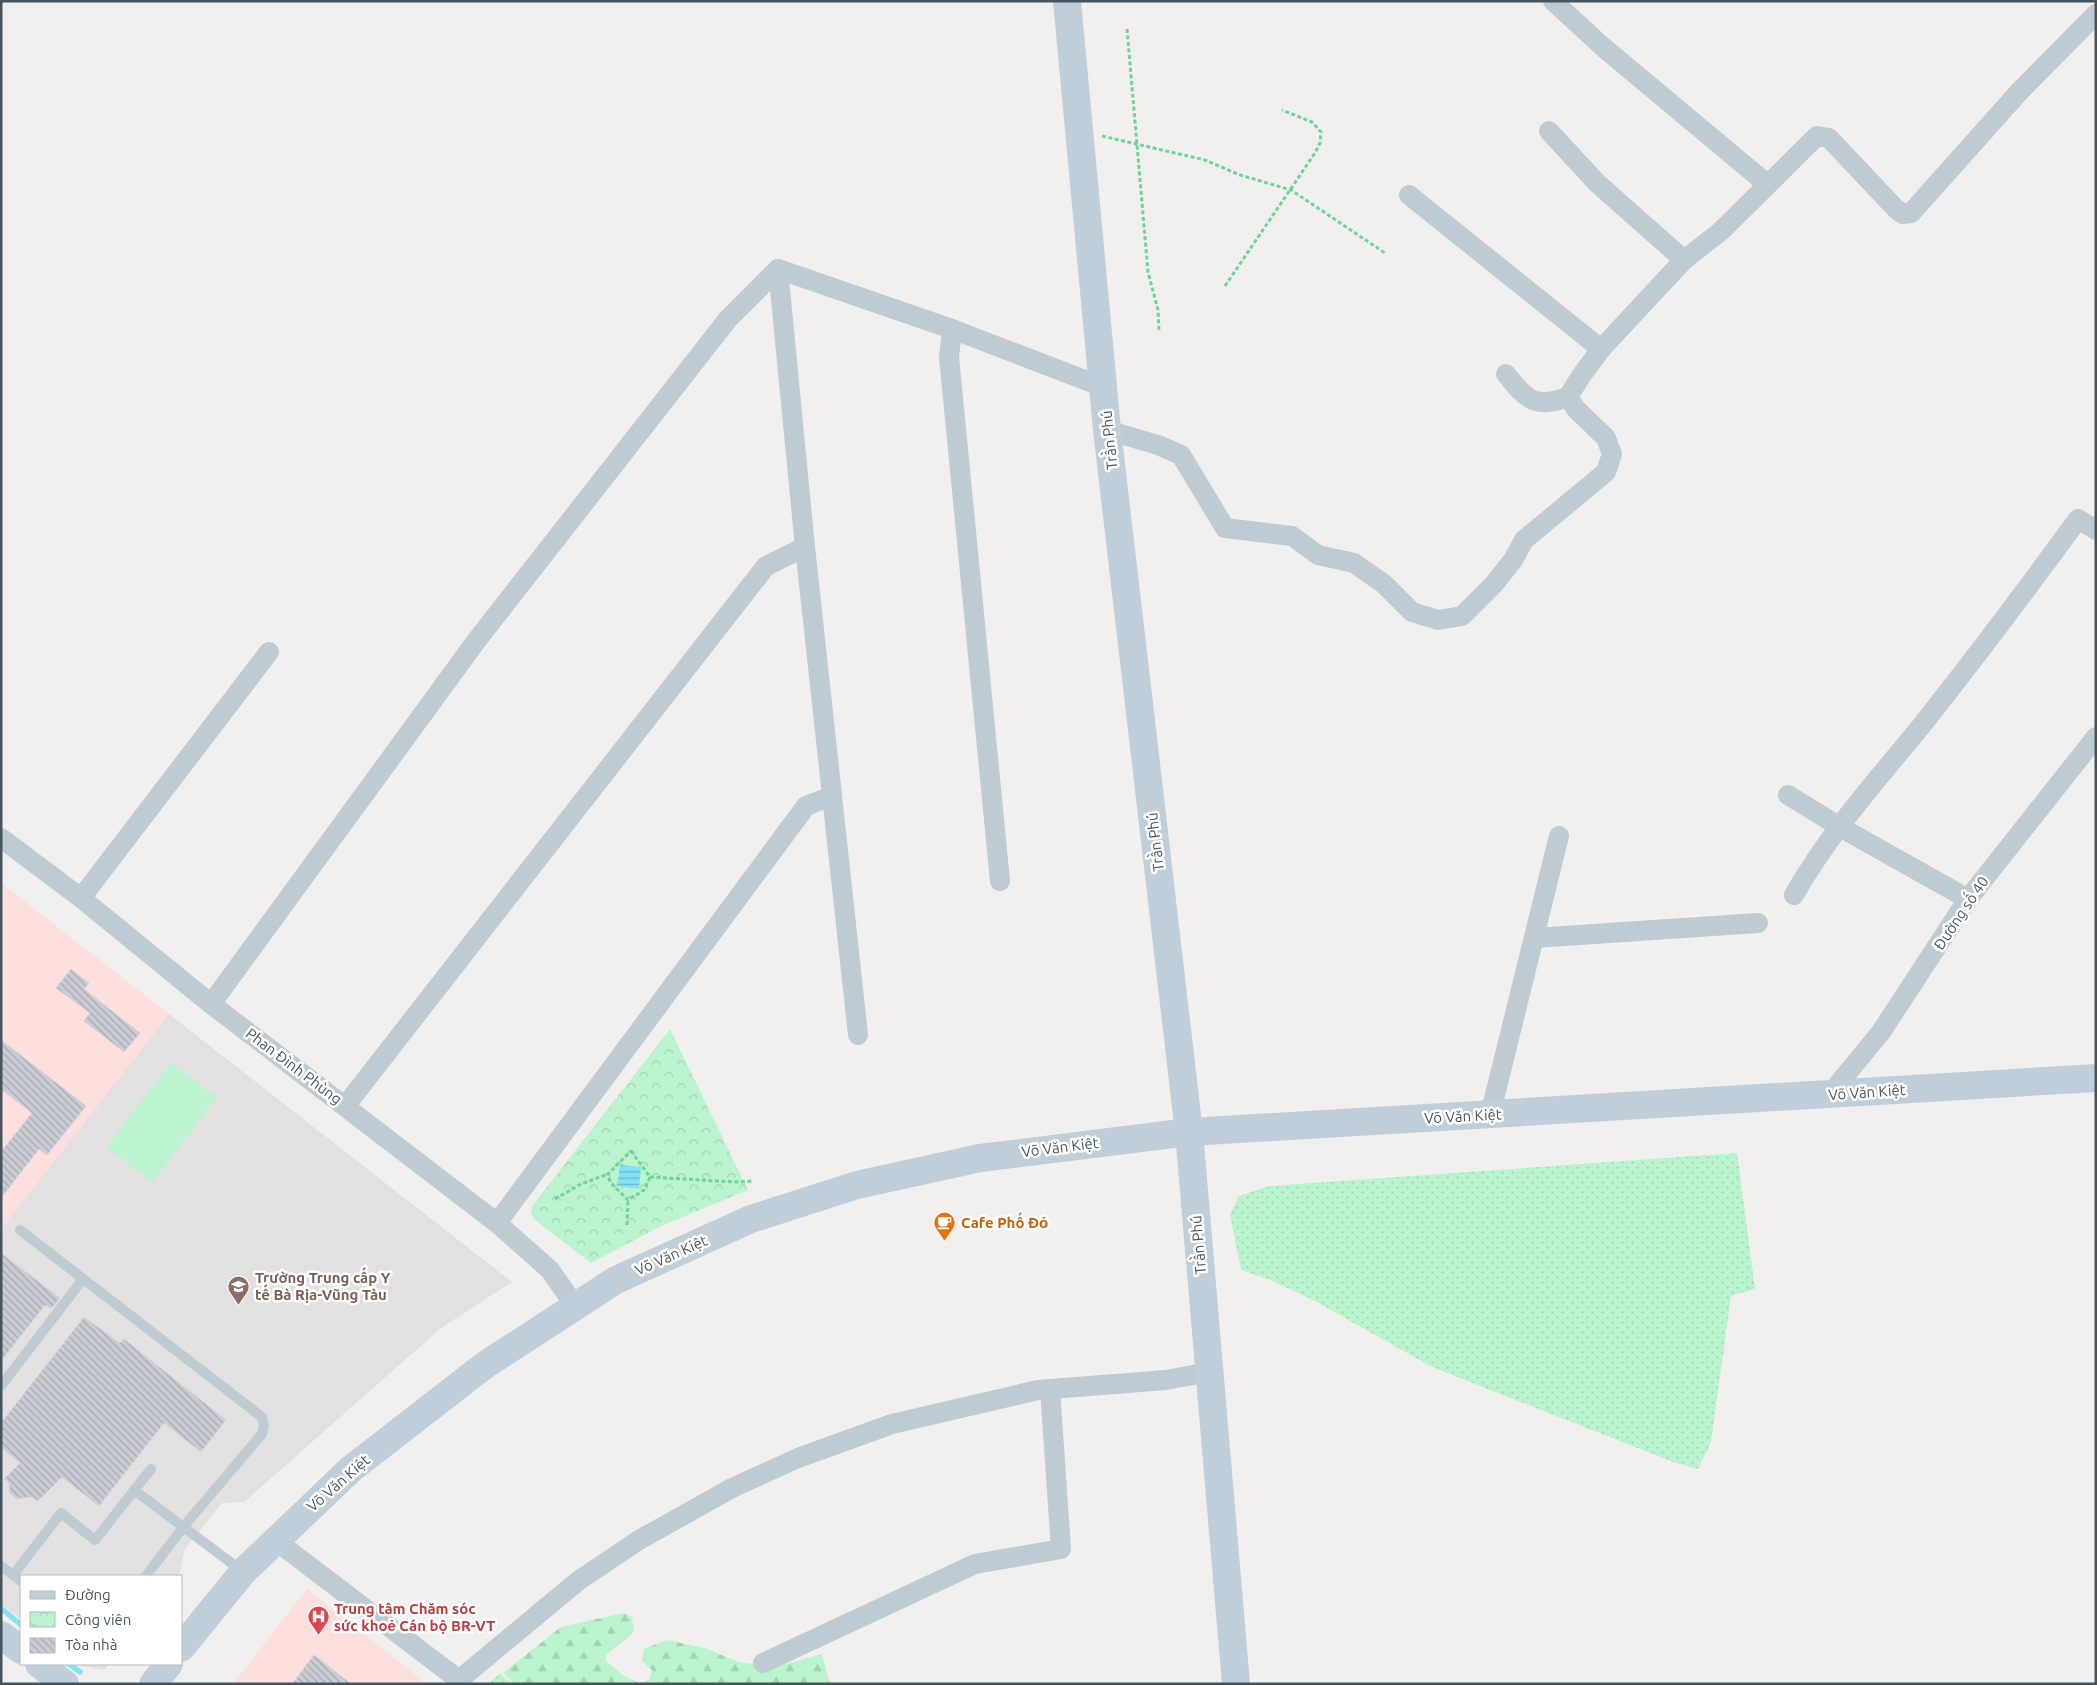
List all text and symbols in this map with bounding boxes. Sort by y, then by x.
street label: Trần Phú [1096,410,1121,471]
street label: Trần Phú [1141,812,1167,873]
street label: Đường số 40 [1929,872,1992,953]
street label: Phan Đình Phùng [243,1024,345,1108]
street label: Võ Văn Kiệt [1828,1081,1906,1103]
street label: Võ Văn Kiệt [1424,1105,1502,1127]
street label: Võ Văn Kiệt [1021,1134,1100,1160]
cafe icon: Cafe Phố Đỏ [933,1210,957,1241]
place label: Cafe Phố Đỏ [961,1212,1048,1231]
street label: Trần Phú [1185,1215,1209,1275]
street label: Võ Văn Kiệt [632,1231,710,1279]
place label: Trường Trung cấp Y tế Bà Rịa-Vũng Tàu [255,1267,391,1303]
school or university icon: Trường Trung cấp Y tế Bà Rịa-Vũng Tàu [227,1274,251,1305]
street label: Võ Văn Kiệt [303,1451,373,1515]
legend [20,1575,182,1665]
text: Đường [65,1586,111,1603]
place label: Trung tâm Chăm sóc sức khoẻ Cán bộ BR-VT [334,1600,495,1634]
hospital icon: Trung tâm Chăm sóc sức khoẻ Cán bộ BR-VT [306,1605,330,1636]
text: Công viên [65,1611,131,1628]
text: Tòa nhà [65,1636,117,1653]

